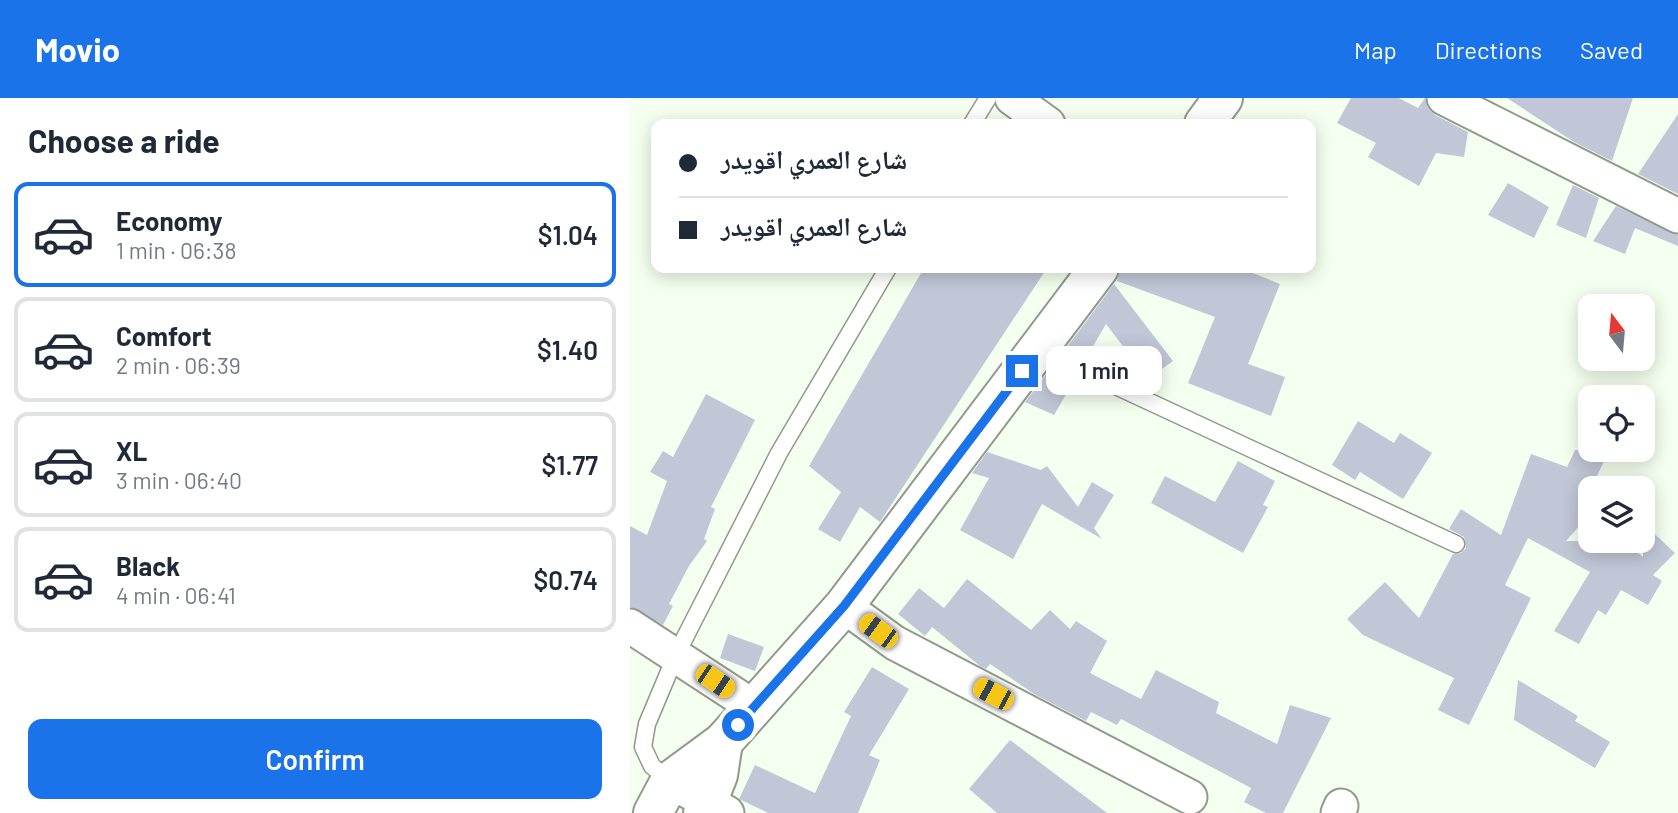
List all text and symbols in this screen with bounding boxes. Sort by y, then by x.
text: Movio [35,29,120,69]
text: Map [1354,35,1397,64]
text: Directions [1435,35,1542,64]
text: Saved [1580,35,1643,64]
text: Choose a ride [28,121,220,159]
text: شارع العمري اقويدر [721,143,907,174]
icon: car [32,203,95,266]
text: Economy [116,205,222,236]
text: شارع العمري اقويدر [721,210,907,241]
text: $1.04 [538,219,598,250]
text: 1 min · 06:38 [116,236,236,264]
north arrow [1578,294,1656,371]
map controls [1578,294,1655,553]
icon: car [32,318,95,381]
text: Comfort [116,320,212,351]
text: $1.40 [537,334,598,365]
callout: 1 min [1046,346,1162,396]
text: 2 min · 06:39 [116,351,241,379]
route end [1006,355,1038,387]
text: 1 min [1079,356,1129,384]
button: locate [1578,385,1655,462]
icon: car [32,433,95,496]
text: XL [116,435,147,466]
text: $1.77 [542,449,598,480]
text: 3 min · 06:40 [116,466,242,494]
button: layers [1578,476,1655,553]
icon: car [32,548,95,611]
text: Black [116,550,180,581]
text: $0.74 [533,564,598,595]
text: 4 min · 06:41 [116,581,236,609]
car [855,610,902,652]
car [692,661,739,701]
car [970,675,1017,713]
route start [722,709,754,741]
button: Confirm [28,719,602,799]

